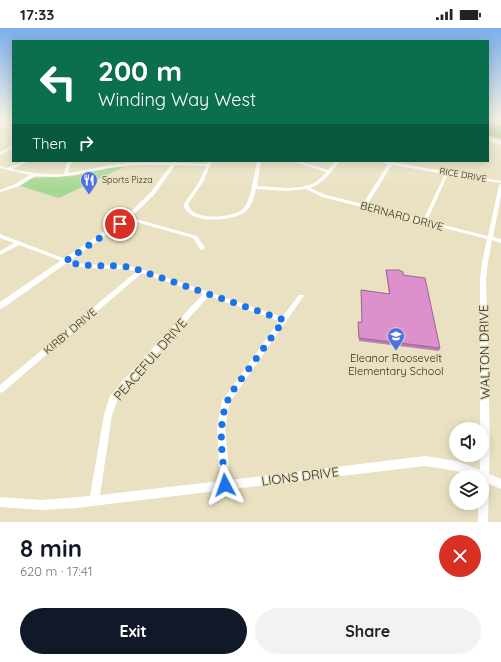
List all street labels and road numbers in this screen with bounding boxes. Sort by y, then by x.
street label: RICE DRIVE [439,165,487,184]
street label: BERNARD DRIVE [359,198,445,234]
street label: KIRBY DRIVE [41,305,99,357]
street label: WALTON DRIVE [475,305,493,399]
street label: PEACEFUL DRIVE [110,315,190,403]
street label: LIONS DRIVE [260,463,340,489]

